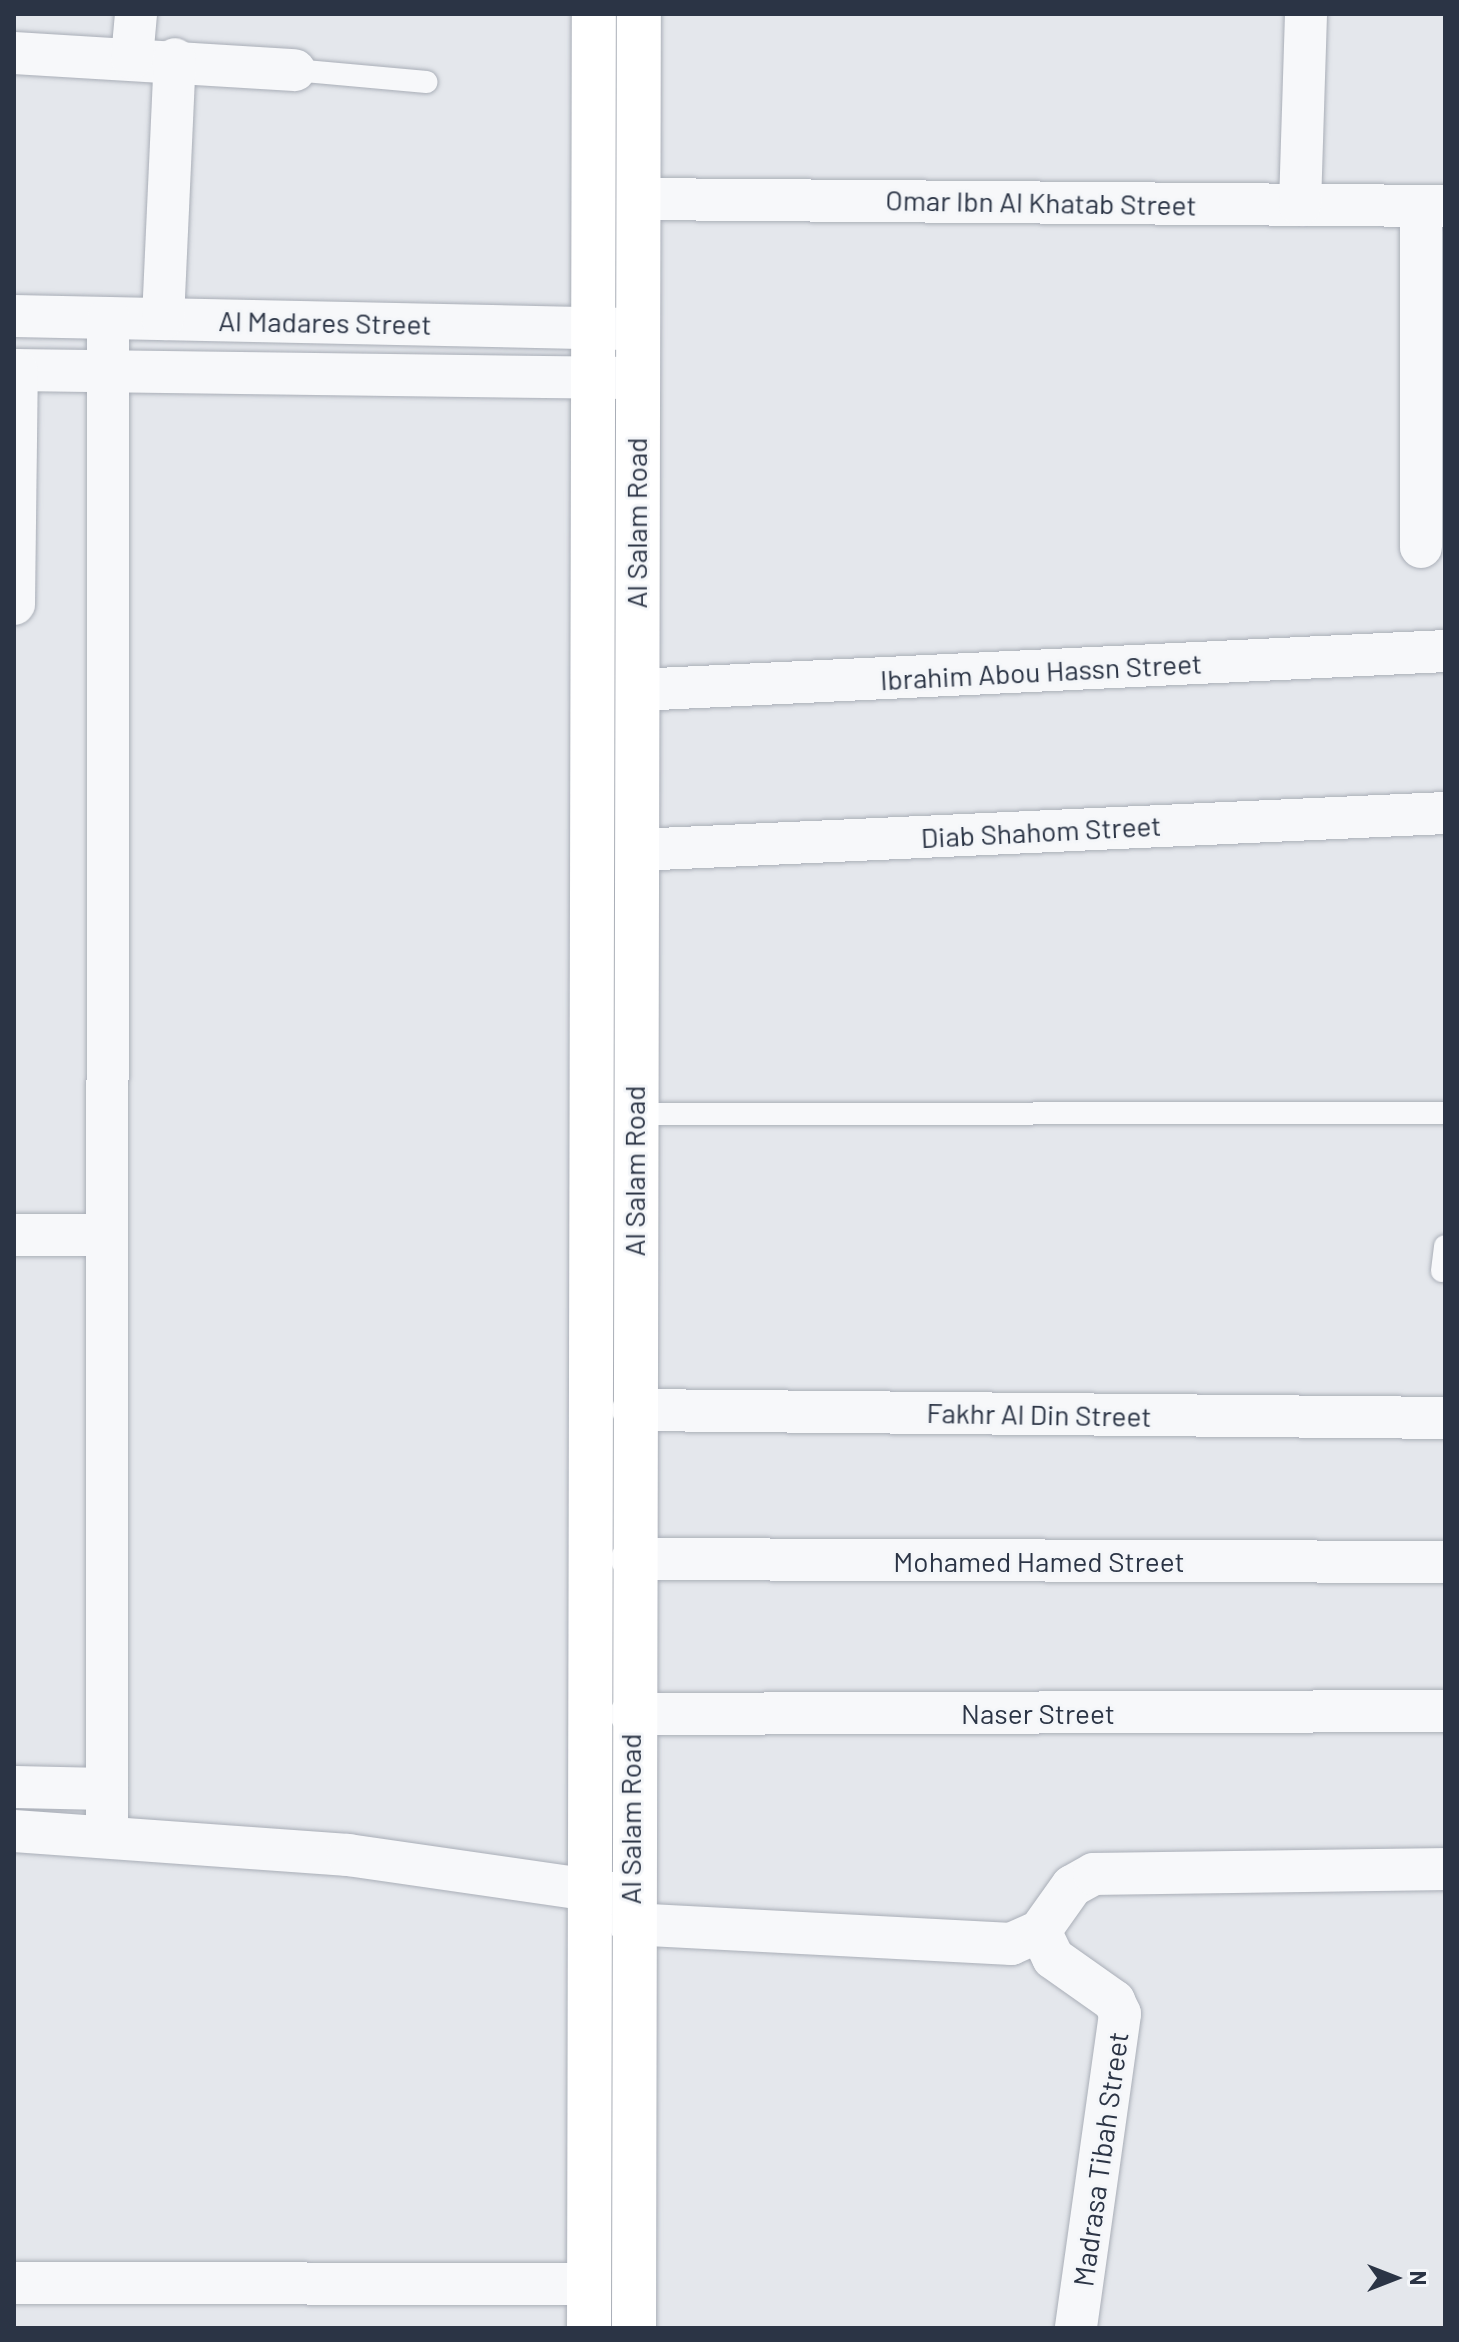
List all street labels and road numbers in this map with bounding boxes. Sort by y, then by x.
street label: Omar Ibn Al Khatab Street [885,182,1197,222]
street label: Al Madares Street [218,303,432,341]
street label: Al Salam Road [619,437,653,609]
street label: Ibrahim Abou Hassn Street [879,646,1203,696]
street label: Diab Shahom Street [920,808,1162,854]
street label: Al Salam Road [617,1085,651,1257]
street label: Fakhr Al Din Street [926,1395,1152,1433]
street label: Mohamed Hamed Street [893,1544,1185,1578]
street label: Naser Street [961,1696,1115,1730]
street label: Al Salam Road [613,1733,647,1905]
street label: Madrasa Tibah Street [1065,2029,1135,2289]

